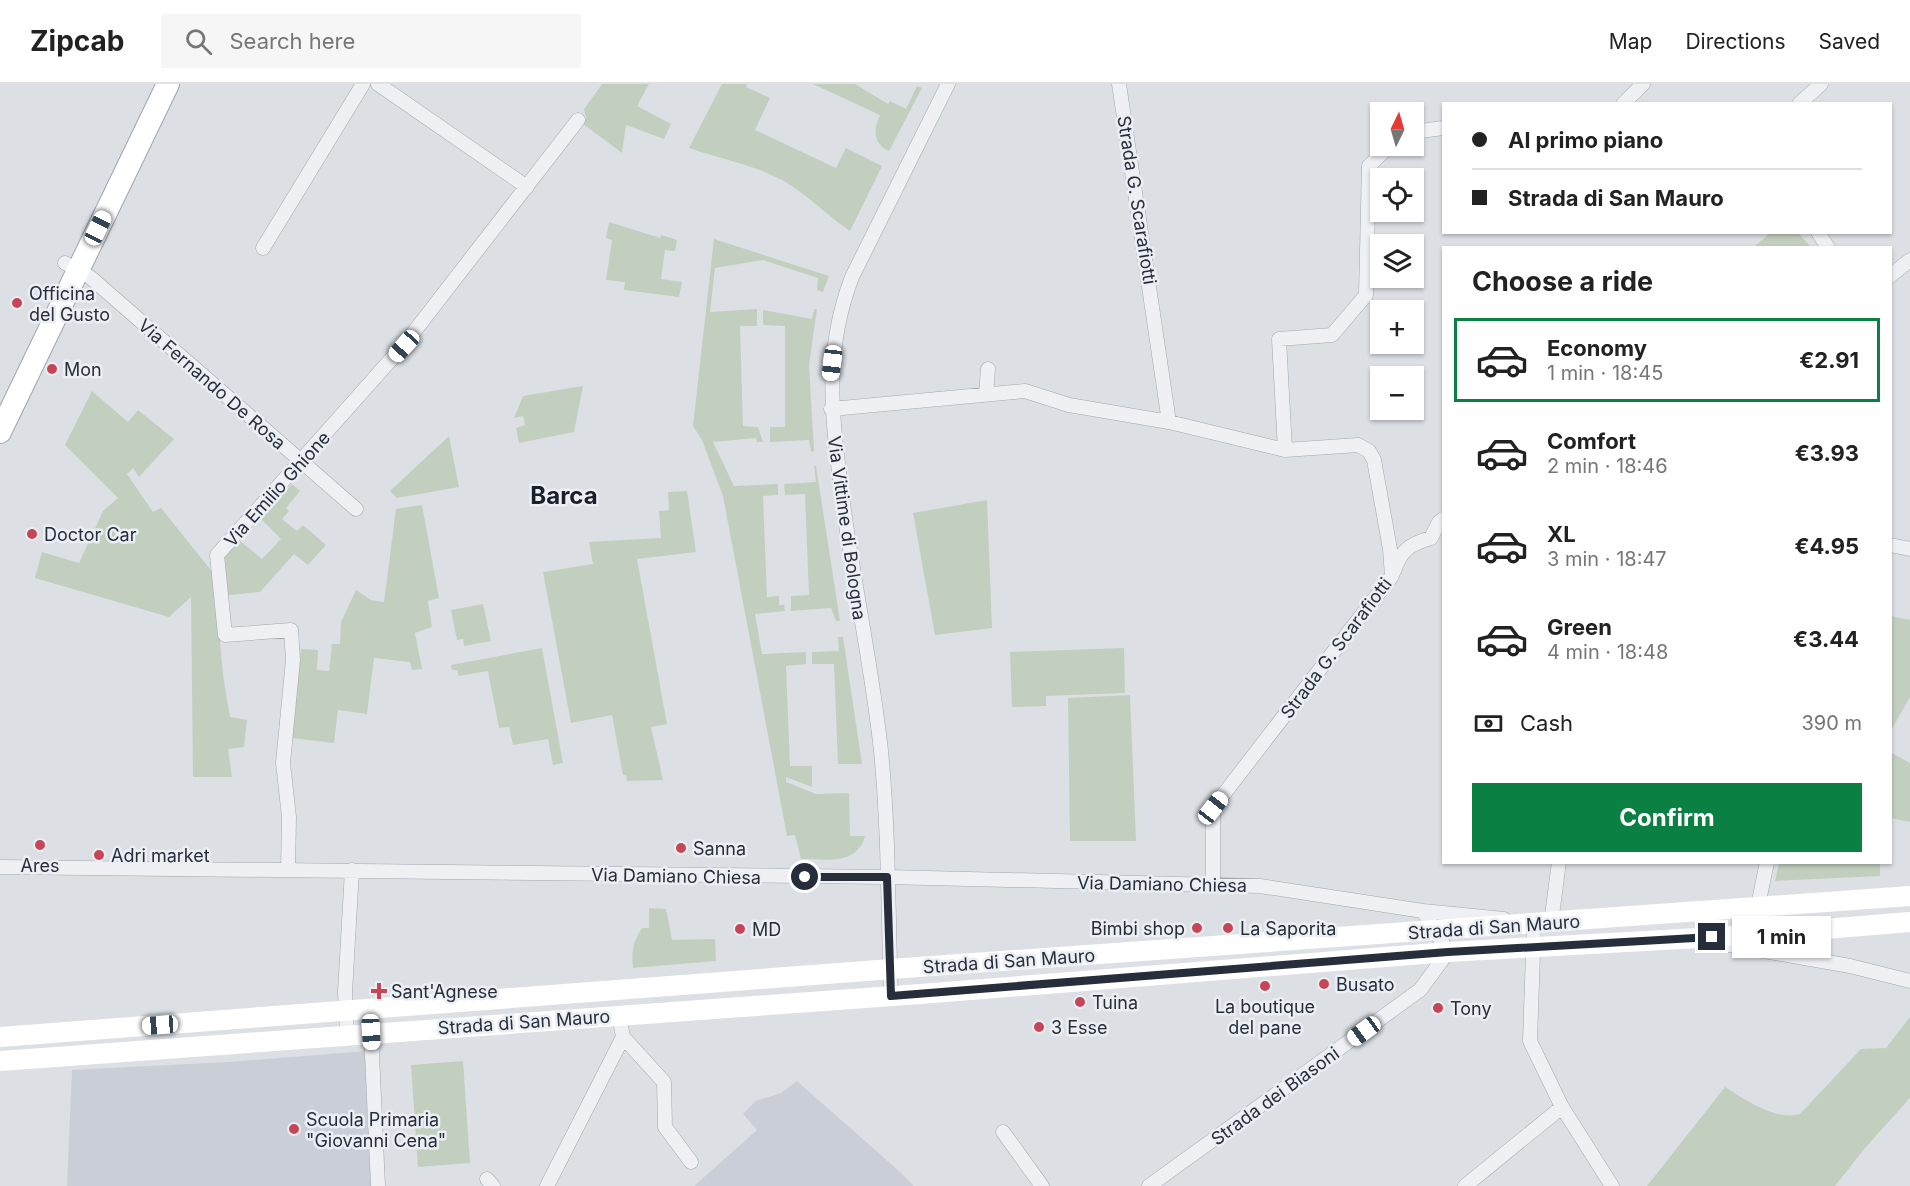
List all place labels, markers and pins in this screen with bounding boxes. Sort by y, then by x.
place label: Officina del Gusto [29,283,110,325]
marker: Officina del Gusto [10,296,24,310]
place label: Mon [64,359,102,380]
marker: Mon [45,362,59,376]
place label: Doctor Car [44,524,137,545]
marker: Doctor Car [25,527,39,541]
marker: Ares [33,838,47,852]
place label: Sanna [693,838,746,859]
marker: Sanna [674,841,688,855]
place label: Adri market [111,845,210,866]
marker: Adri market [92,848,106,862]
place label: Ares [21,855,59,876]
place label: Bimbi shop [1091,918,1185,939]
place label: La Saporita [1240,918,1336,939]
place label: MD [752,919,781,940]
marker: Bimbi shop [1190,921,1204,935]
marker: La Saporita [1221,921,1235,935]
marker: MD [733,922,747,936]
place label: Busato [1336,974,1395,995]
marker: Busato [1317,977,1331,991]
marker: La boutique del pane [1258,979,1272,993]
place label: Sant'Agnese [391,981,498,1002]
marker: Sant'Agnese [372,984,386,998]
place label: Tuina [1092,992,1138,1013]
marker: Tuina [1073,995,1087,1009]
place label: La boutique del pane [1215,996,1315,1038]
place label: Tony [1450,998,1492,1019]
marker: Tony [1431,1001,1445,1015]
place label: 3 Esse [1051,1017,1108,1038]
marker: 3 Esse [1032,1020,1046,1034]
place label: Scuola Primaria "Giovanni Cena" [306,1109,446,1151]
marker: Scuola Primaria "Giovanni Cena" [287,1122,301,1136]

